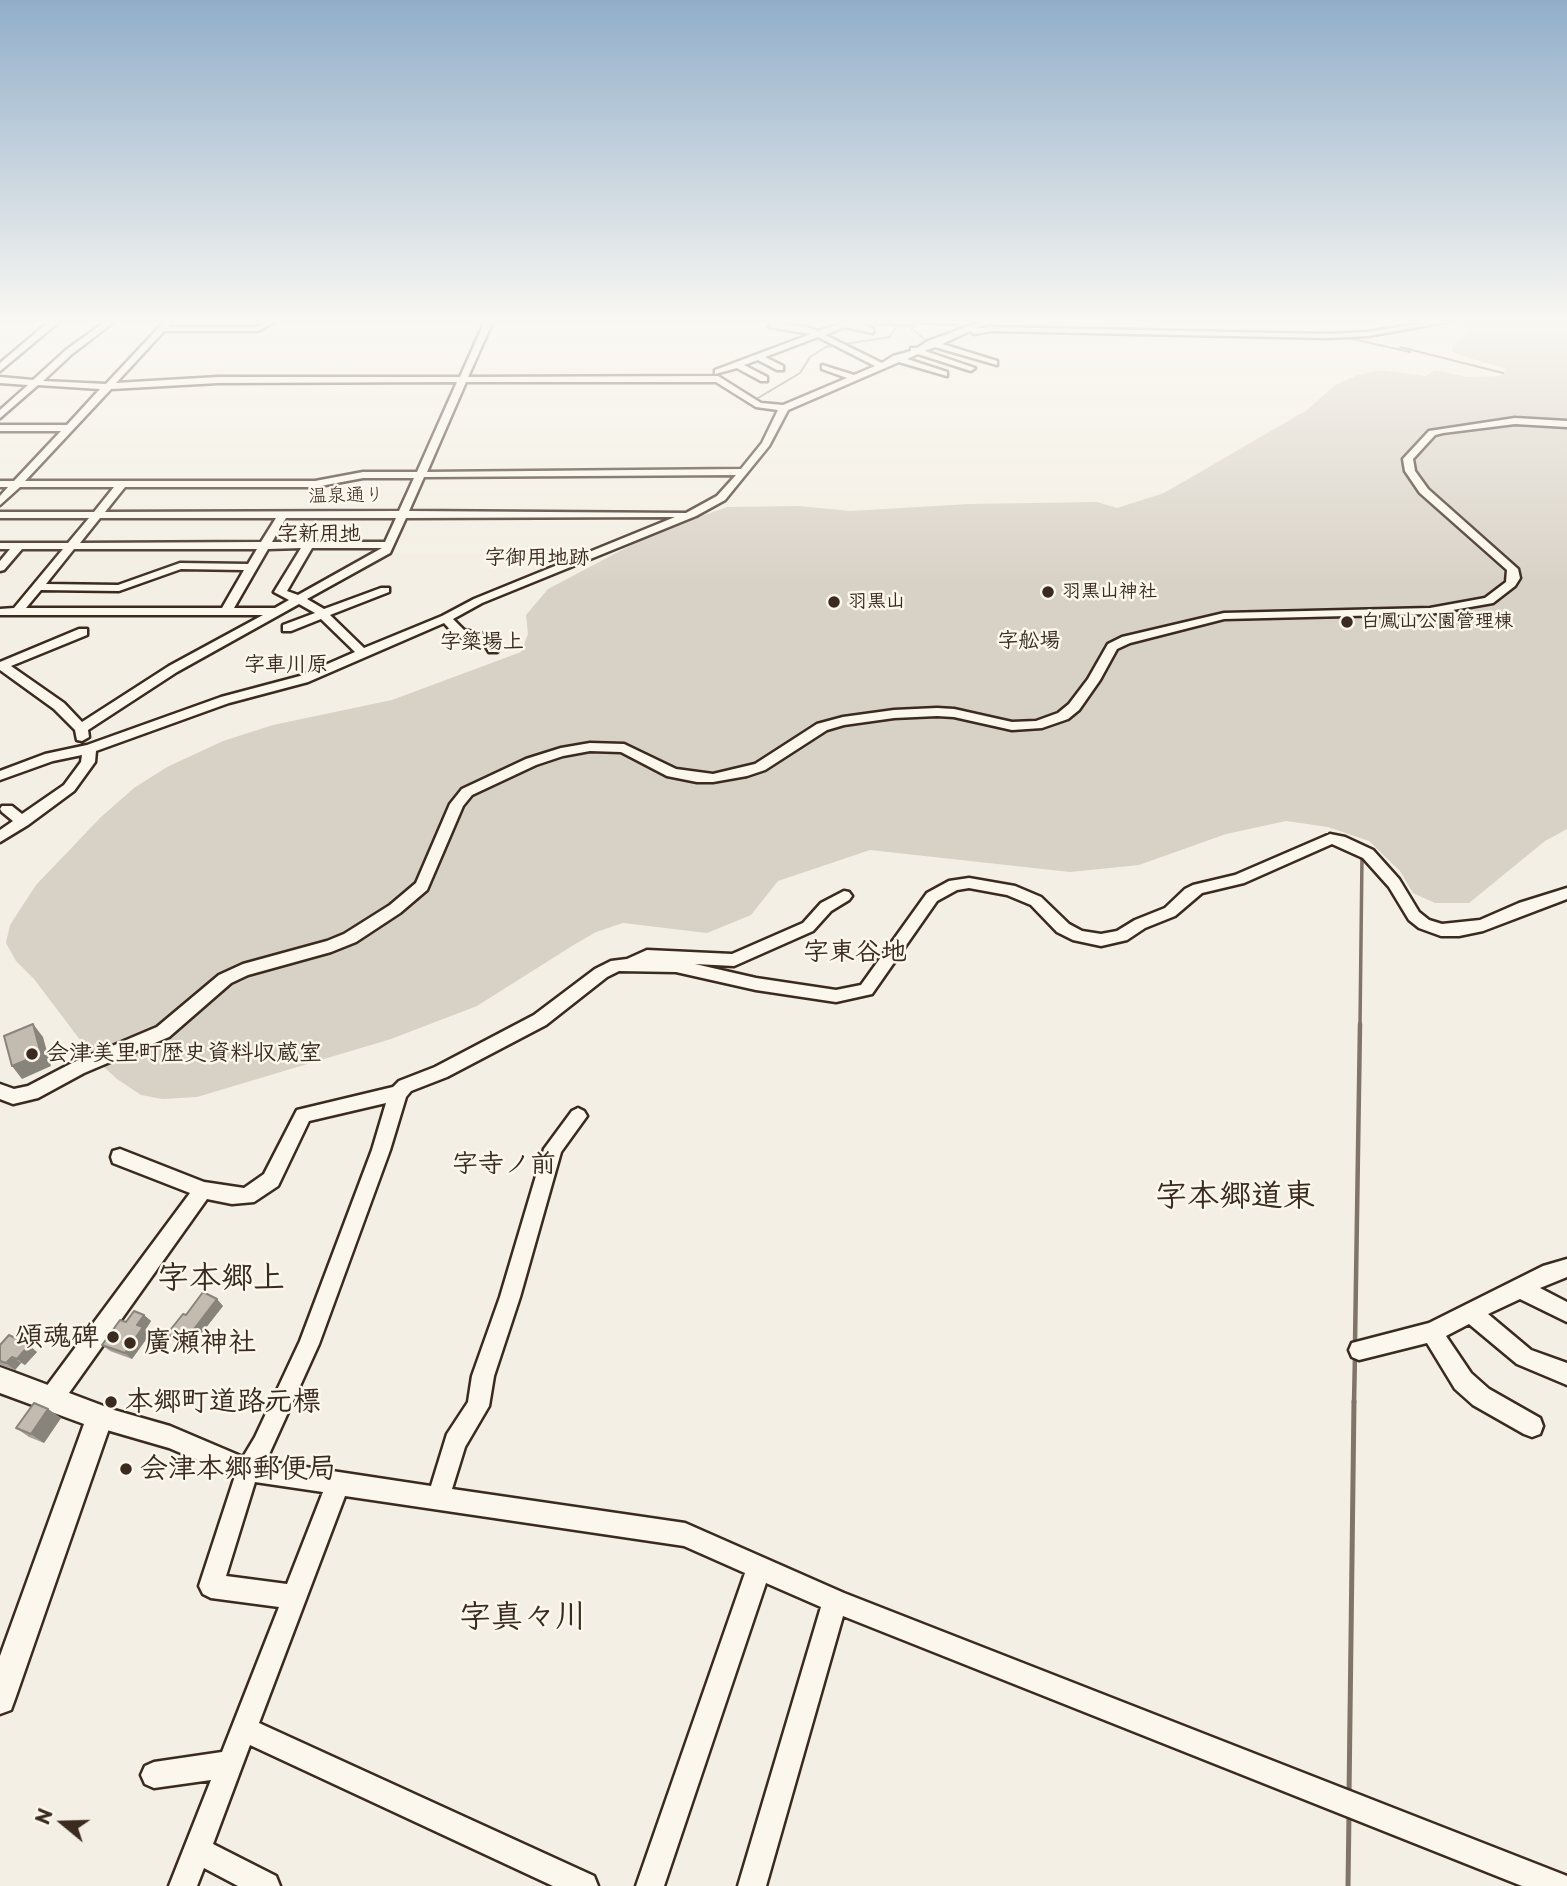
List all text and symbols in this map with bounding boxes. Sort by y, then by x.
street label: 温泉通り [308,484,384,508]
district label: 字新用地 [277,521,361,547]
district label: 字御用地跡 [485,545,589,571]
place label: 羽黒山神社 [1062,581,1157,603]
marker: 羽黒山神社 [1040,584,1056,600]
place label: 羽黒山 [848,591,905,613]
marker: 羽黒山 [826,594,842,610]
place label: 白鳳山公園管理棟 [1361,611,1513,633]
marker: 白鳳山公園管理棟 [1339,614,1355,630]
district label: 字舩場 [998,628,1060,654]
district label: 字簗場上 [440,629,524,655]
district label: 字車川原 [244,652,328,678]
district label: 字東谷地 [803,937,907,969]
place label: 会津美里町歴史資料収蔵室 [46,1040,322,1068]
marker: 会津美里町歴史資料収蔵室 [24,1046,40,1062]
district label: 字寺ノ前 [452,1149,556,1181]
district label: 字本郷道東 [1155,1178,1315,1216]
district label: 字本郷上 [157,1260,285,1298]
place label: 頌魂碑 [15,1320,99,1354]
place label: 廣瀬神社 [144,1326,256,1360]
marker: 頌魂碑 [105,1329,121,1345]
marker: 廣瀬神社 [122,1335,138,1351]
place label: 本郷町道路元標 [125,1385,321,1419]
marker: 本郷町道路元標 [103,1394,119,1410]
place label: 会津本郷郵便局 [140,1452,336,1486]
marker: 会津本郷郵便局 [118,1461,134,1477]
district label: 字真々川 [459,1599,587,1637]
north arrow [28,1788,98,1858]
text: N [27,1804,59,1828]

